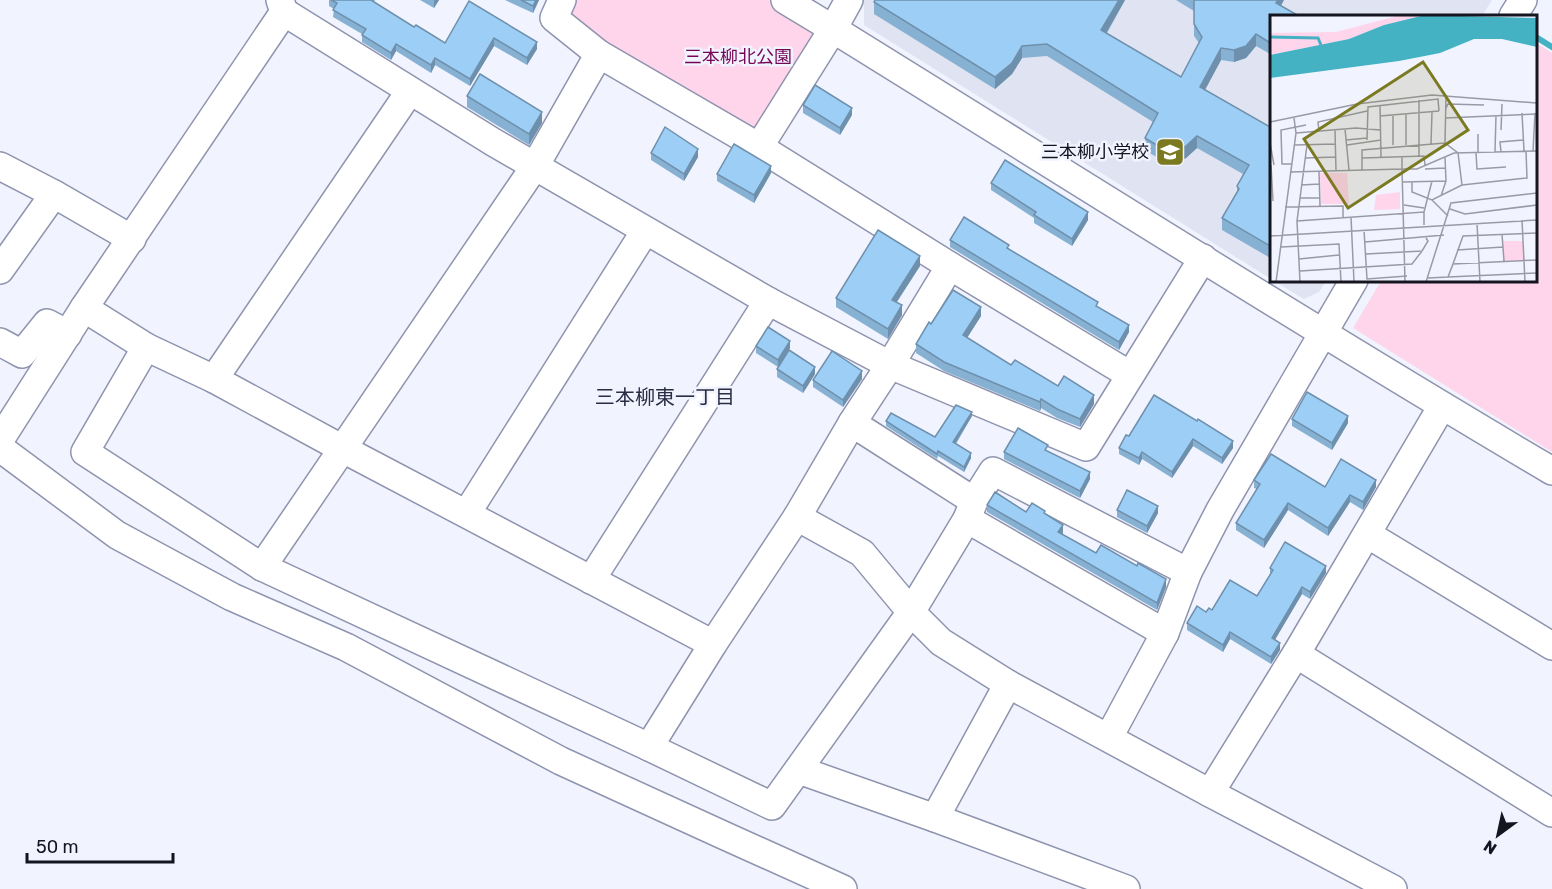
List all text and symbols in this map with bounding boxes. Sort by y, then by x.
inset map [1270,15,1537,282]
park label: 三本柳北公園 [684,46,792,68]
school or university icon: 三本柳小学校 [1154,136,1186,168]
place label: 三本柳小学校 [1041,141,1149,163]
district label: 三本柳東一丁目 [595,385,735,409]
north arrow [1468,805,1528,865]
scale bar [27,826,172,864]
text: 50 m [36,836,79,858]
text: N [1480,836,1500,858]

